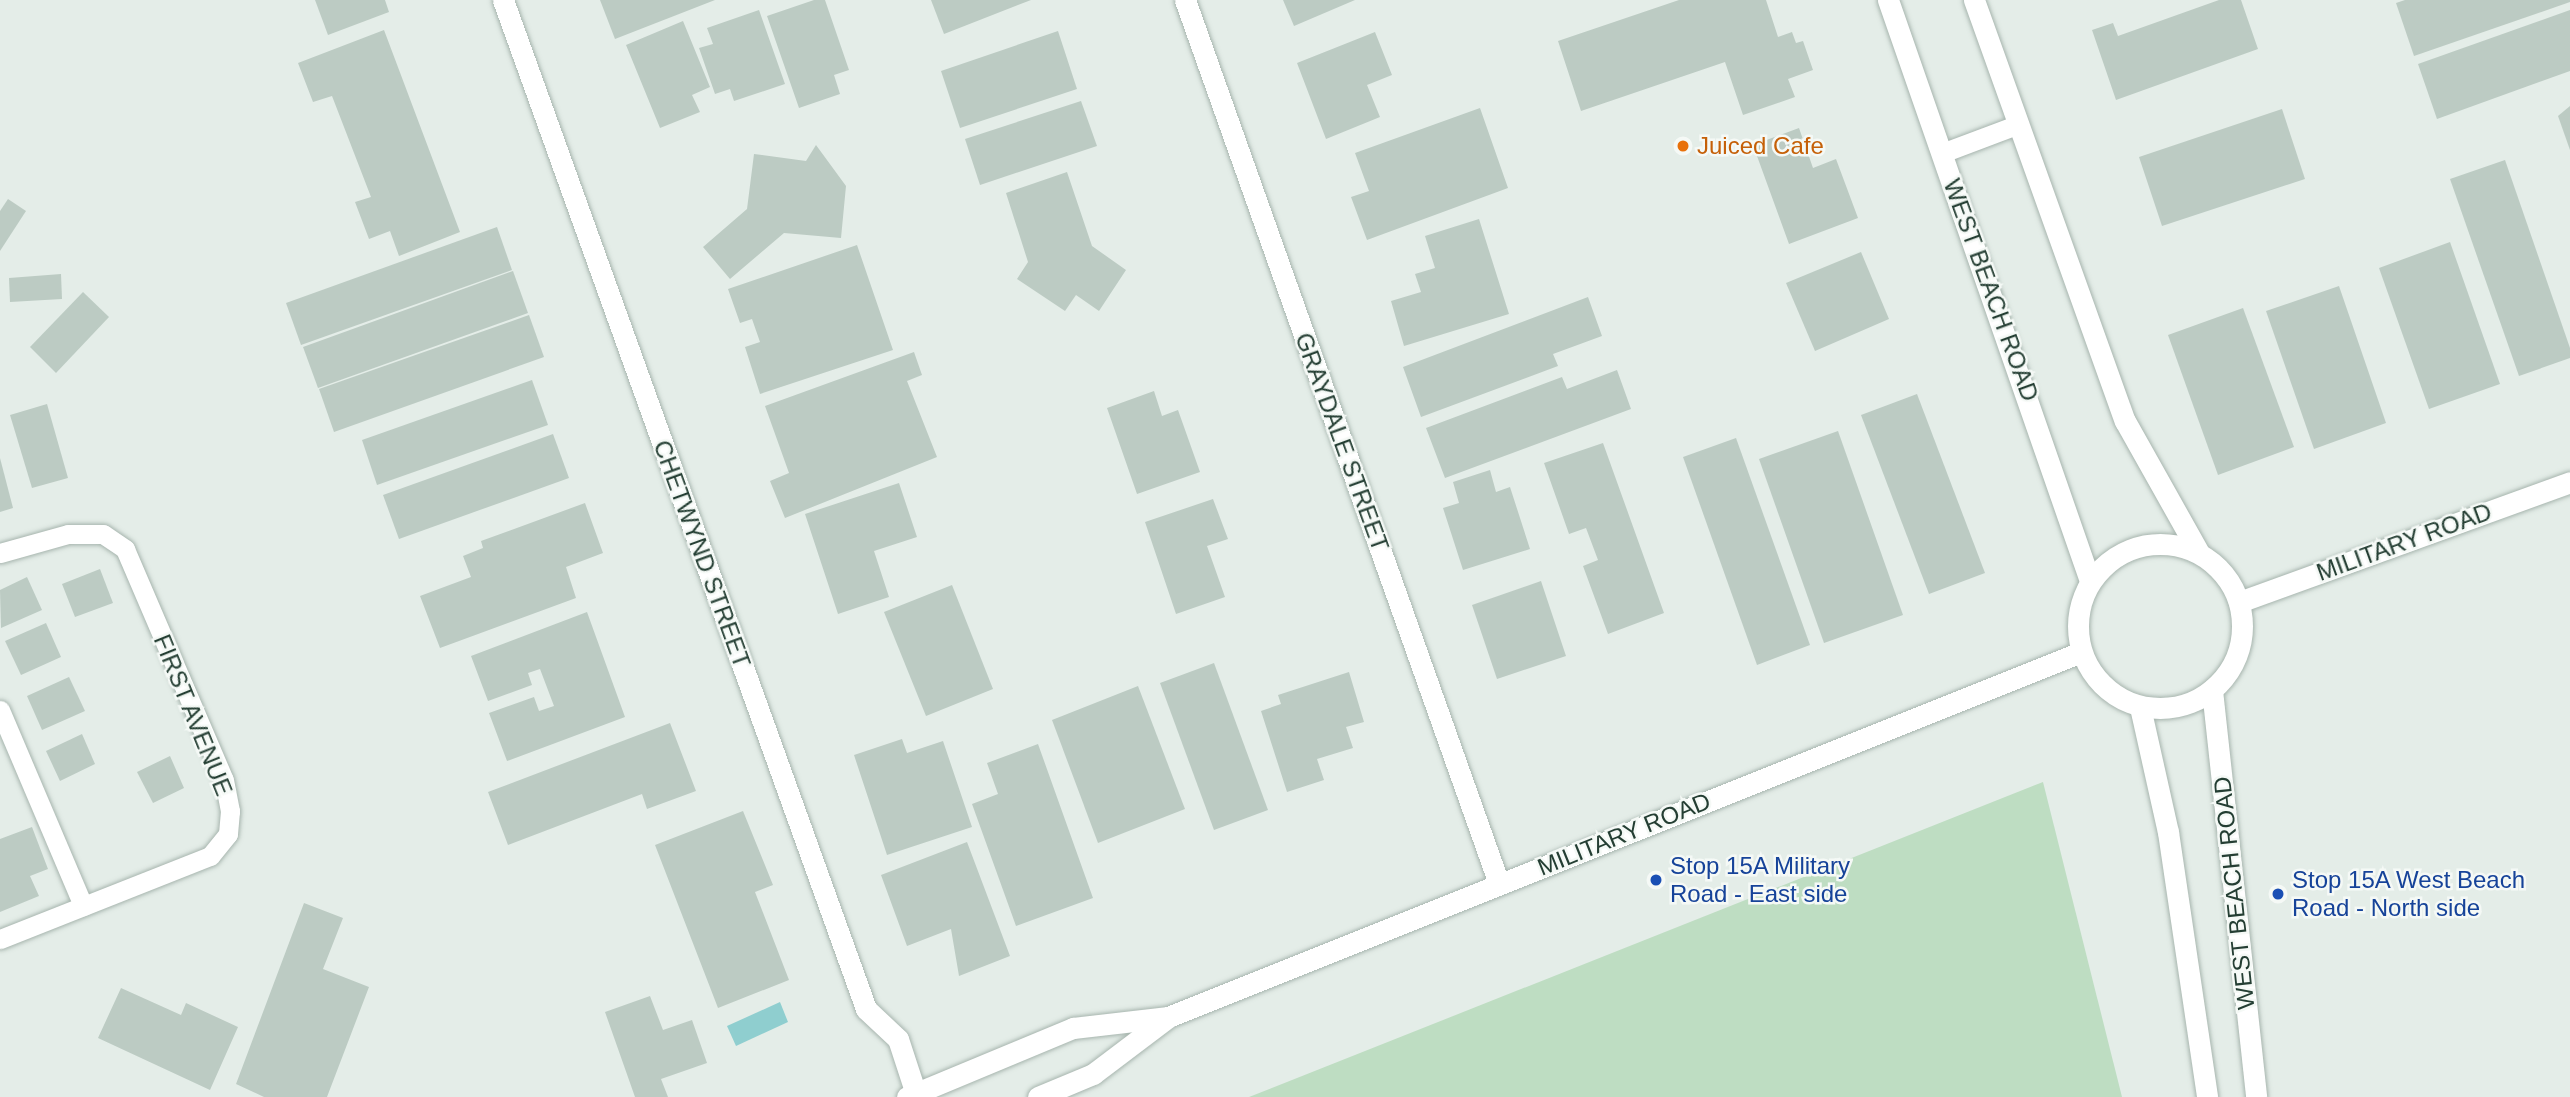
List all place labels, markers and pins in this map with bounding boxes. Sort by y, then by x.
place label: Juiced Cafe [1697,132,1824,160]
marker: Juiced Cafe [1675,138,1691,154]
place label: Stop 15A Military Road - East side [1670,852,1851,908]
place label: Stop 15A West Beach Road - North side [2292,866,2526,922]
marker: Stop 15A Military Road - East side [1648,872,1664,888]
marker: Stop 15A West Beach Road - North side [2270,886,2286,902]

